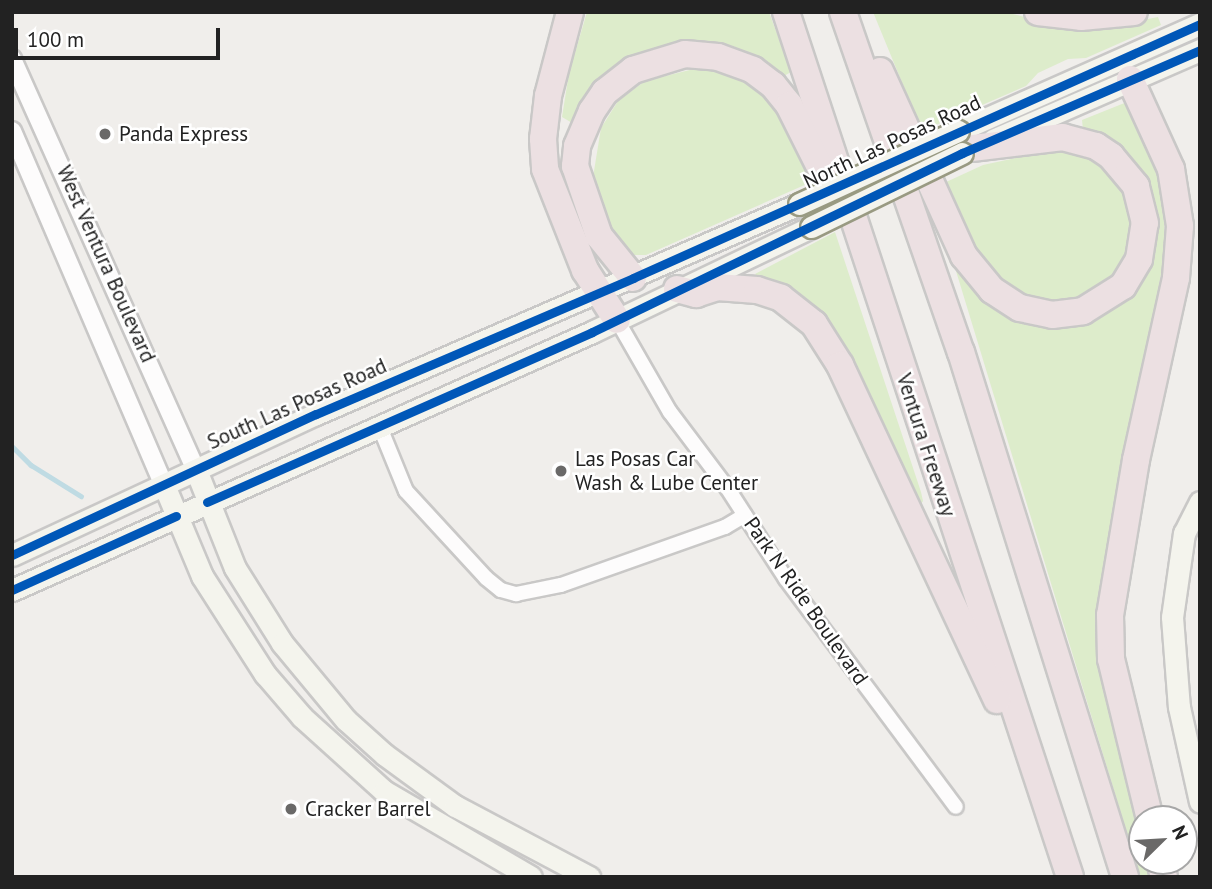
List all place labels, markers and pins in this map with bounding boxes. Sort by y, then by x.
place label: Panda Express [119,121,248,147]
marker: Panda Express [97,126,113,142]
place label: Las Posas Car Wash & Lube Center [575,446,758,496]
marker: Las Posas Car Wash & Lube Center [553,463,569,479]
place label: Cracker Barrel [305,796,431,822]
marker: Cracker Barrel [283,801,299,817]

